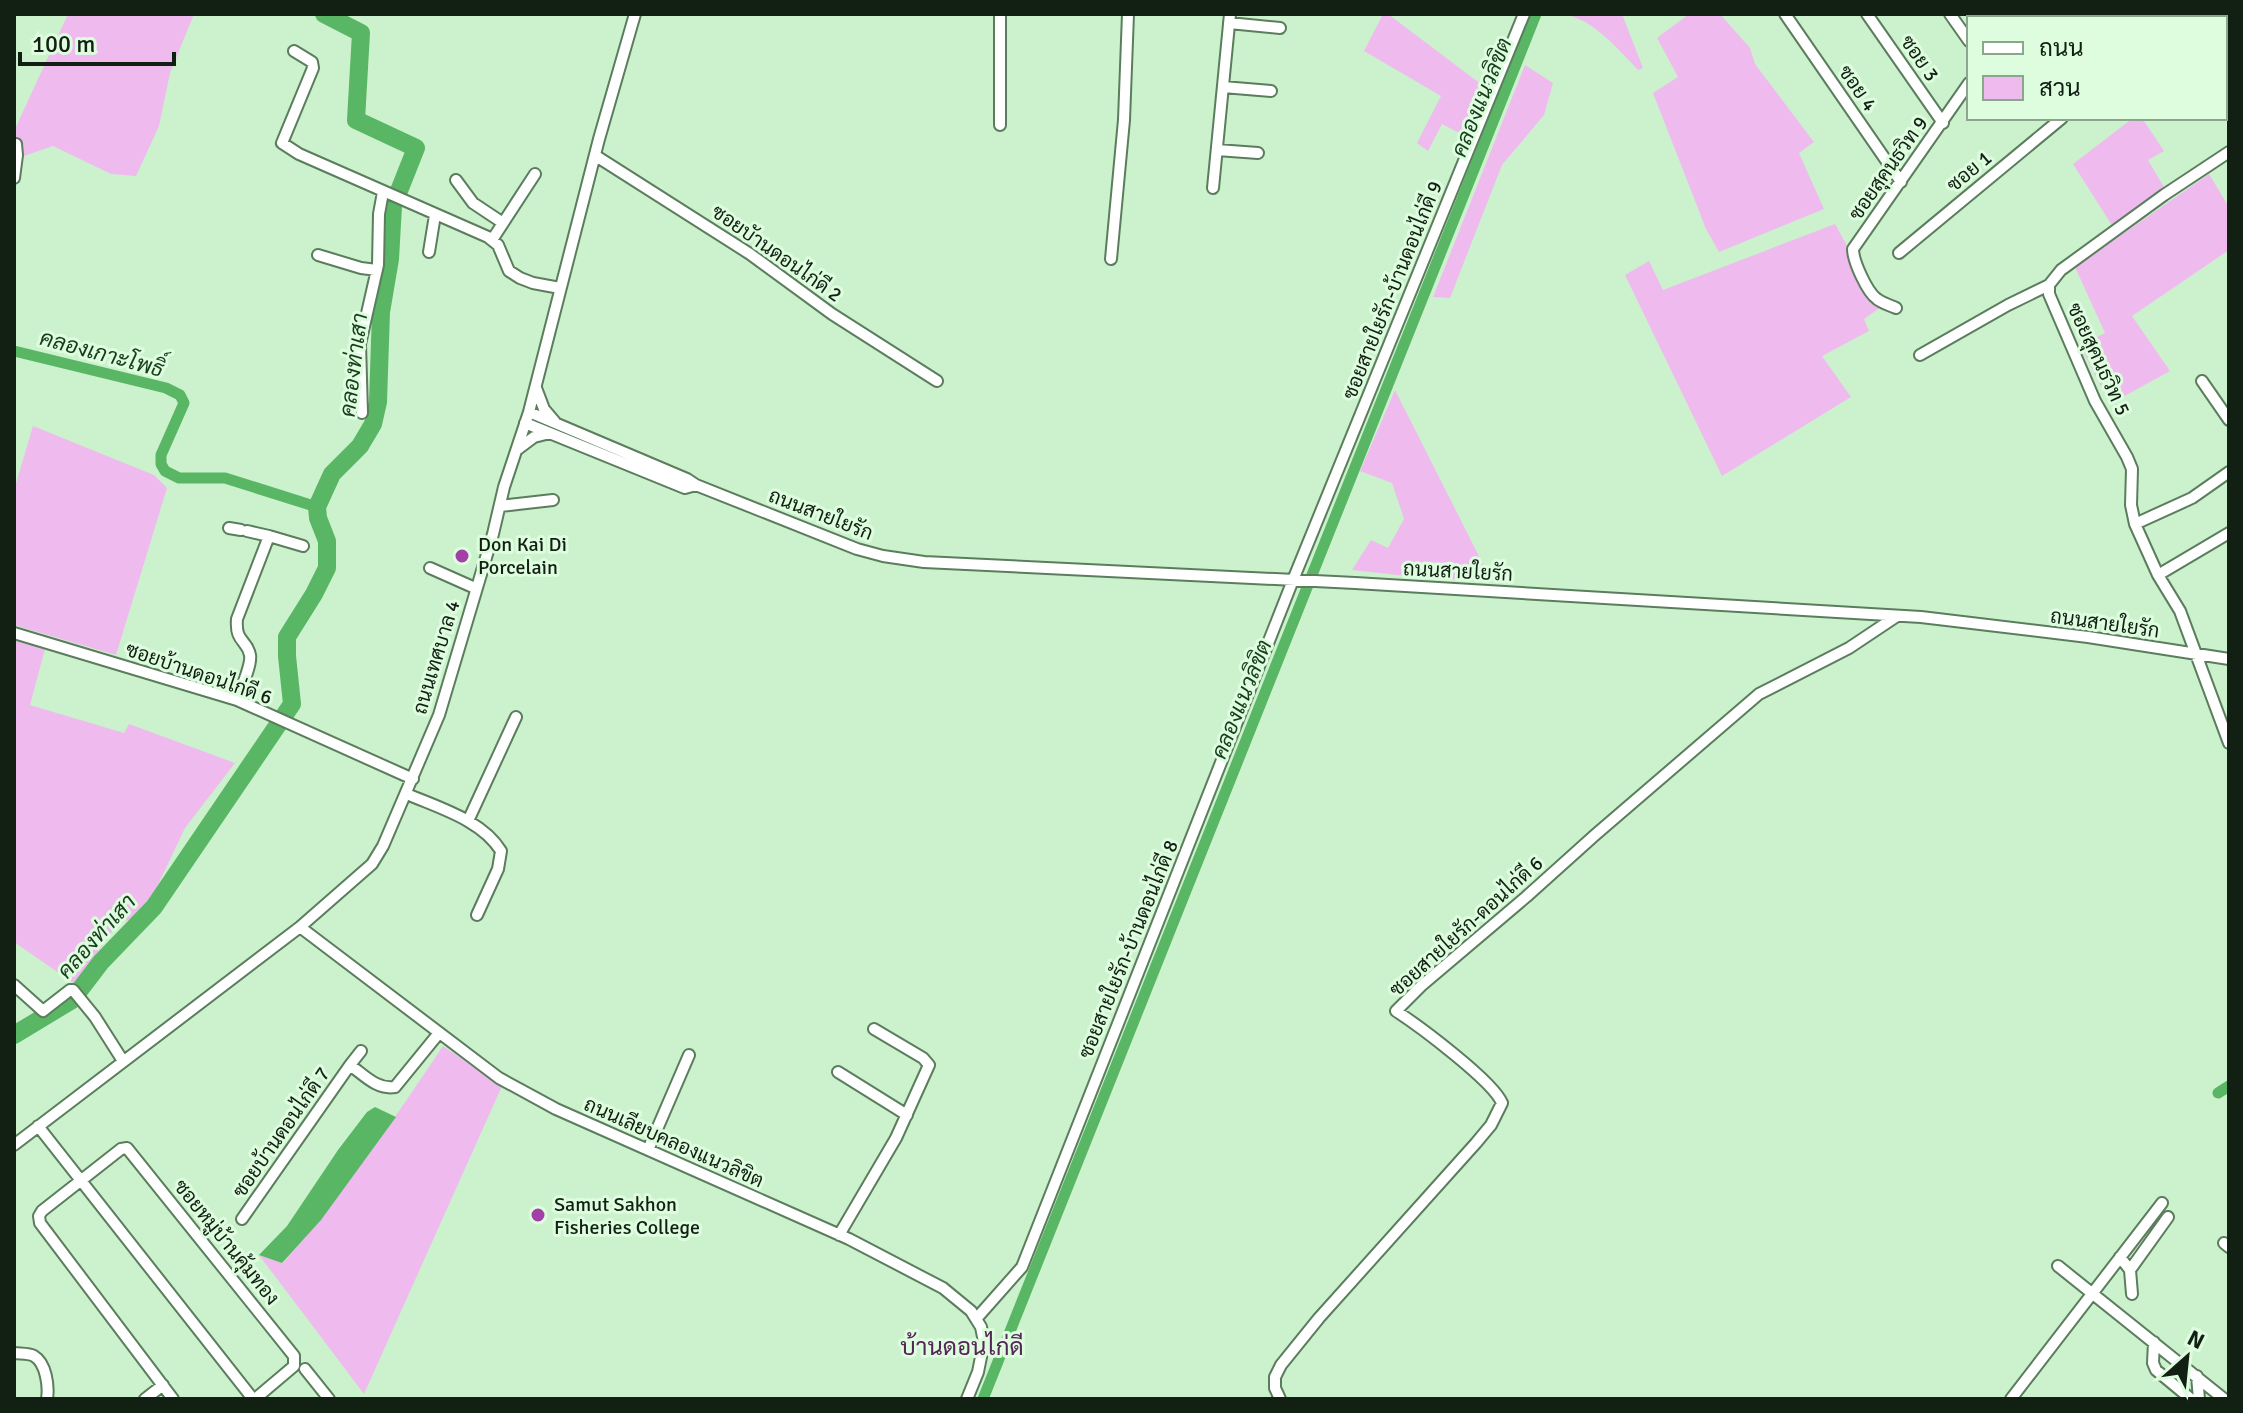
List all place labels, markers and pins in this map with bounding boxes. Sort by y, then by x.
place label: Don Kai Di Porcelain [478,532,567,580]
marker: Don Kai Di Porcelain [453,547,471,565]
place label: Samut Sakhon Fisheries College [554,1192,700,1240]
marker: Samut Sakhon Fisheries College [529,1206,547,1224]

